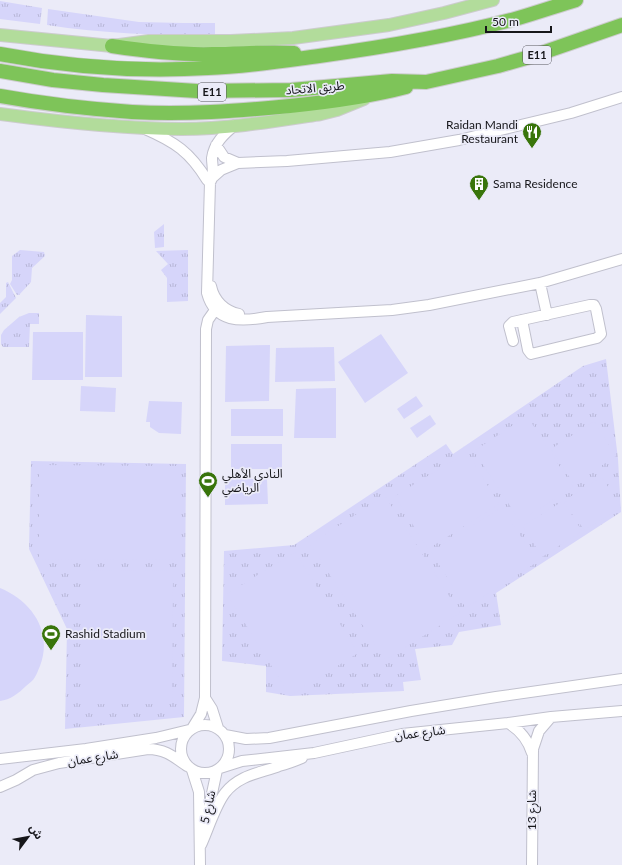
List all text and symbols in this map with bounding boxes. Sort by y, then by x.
scale bar [486,8,551,34]
text: 50 m [492,14,519,29]
road number: E11 [523,46,551,64]
street label: طريق الاتحاد [285,77,345,99]
road number: E11 [198,83,226,101]
place label: Raidan Mandi Restaurant [446,117,519,146]
restaurant icon: Raidan Mandi Restaurant [521,121,543,149]
building icon: Sama Residence [468,173,490,201]
place label: Sama Residence [493,176,578,191]
place label: النادي الأهلي الرياضي [222,466,283,498]
sports icon: النادي الأهلي الرياضي [197,470,219,498]
sports icon: Rashid Stadium [40,623,62,651]
place label: Rashid Stadium [65,626,146,641]
street label: شارع عمان [394,722,446,745]
street label: شارع عمان [66,746,120,771]
street label: شارع 5 [197,789,220,825]
street label: شارع 13 [524,790,541,830]
north arrow [8,817,48,857]
text: ش [27,822,46,842]

